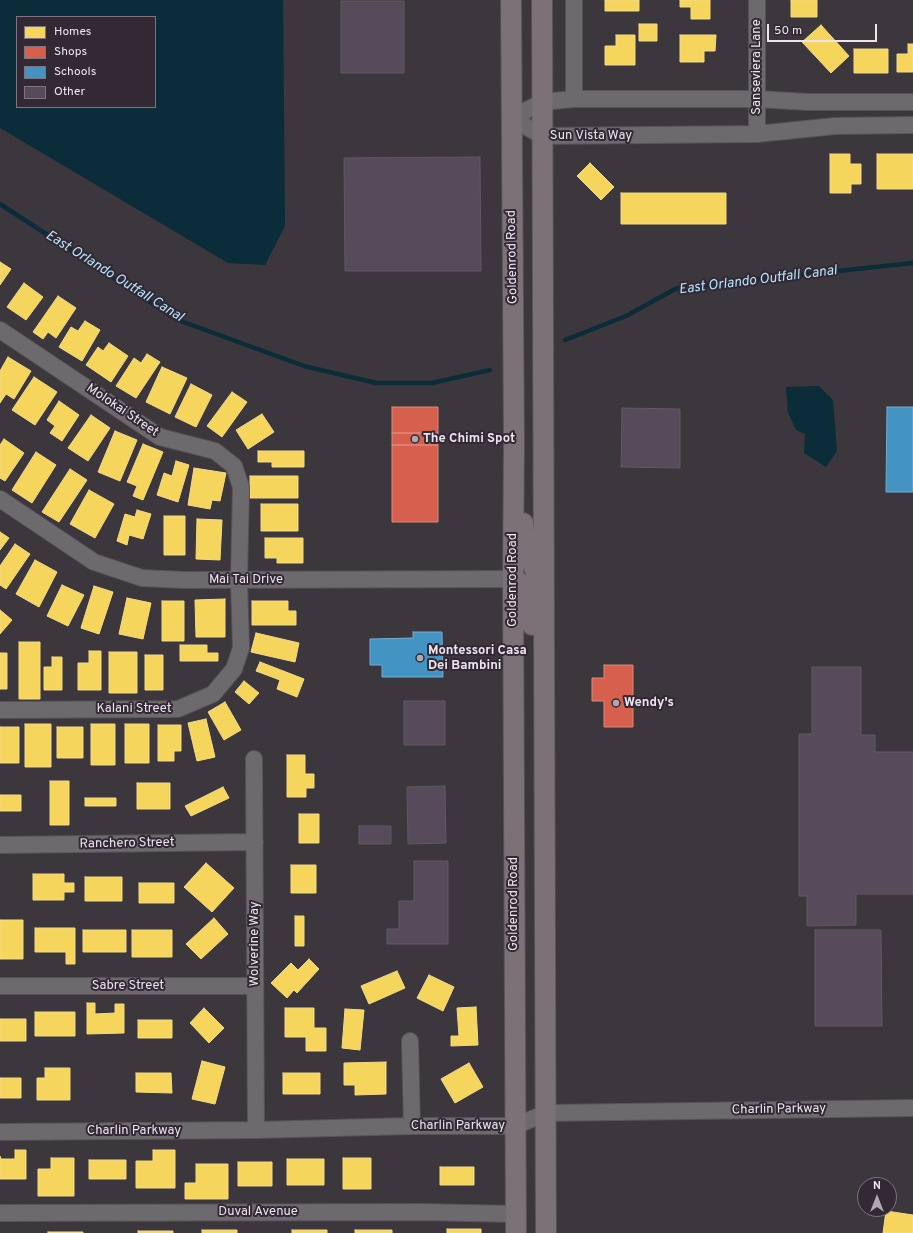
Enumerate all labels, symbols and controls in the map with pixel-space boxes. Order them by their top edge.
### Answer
legend [16,16,156,108]
scale bar [769,16,879,42]
street label: Sanseviera Lane [749,19,765,115]
text: 50 m [774,23,802,39]
text: Homes [54,24,91,40]
text: Shops [54,44,87,60]
text: Schools [54,64,96,80]
text: Other [54,84,85,100]
street label: Sun Vista Way [550,128,632,144]
street label: Goldenrod Road [504,210,522,304]
water label: East Orlando Outfall Canal [42,228,186,326]
water label: East Orlando Outfall Canal [678,263,838,299]
street label: Molokai Street [83,381,161,441]
place label: The Chimi Spot [423,431,515,447]
marker: The Chimi Spot [410,434,420,444]
street label: Goldenrod Road [505,533,521,627]
street label: Mai Tai Drive [209,572,283,588]
place label: Montessori Casa Dei Bambini [428,643,527,674]
marker: Montessori Casa Dei Bambini [415,653,425,663]
place label: Wendy's [624,695,674,711]
marker: Wendy's [611,698,621,708]
street label: Kalani Street [96,701,172,717]
street label: Ranchero Street [79,835,175,853]
street label: Goldenrod Road [506,857,522,951]
street label: Wolverine Way [247,901,263,987]
street label: Sabre Street [92,978,164,994]
street label: Charlin Parkway [732,1101,826,1119]
street label: Charlin Parkway [411,1118,505,1134]
street label: Charlin Parkway [87,1123,181,1139]
north arrow [857,1177,897,1217]
text: N [873,1179,881,1193]
street label: Duval Avenue [218,1204,298,1220]

